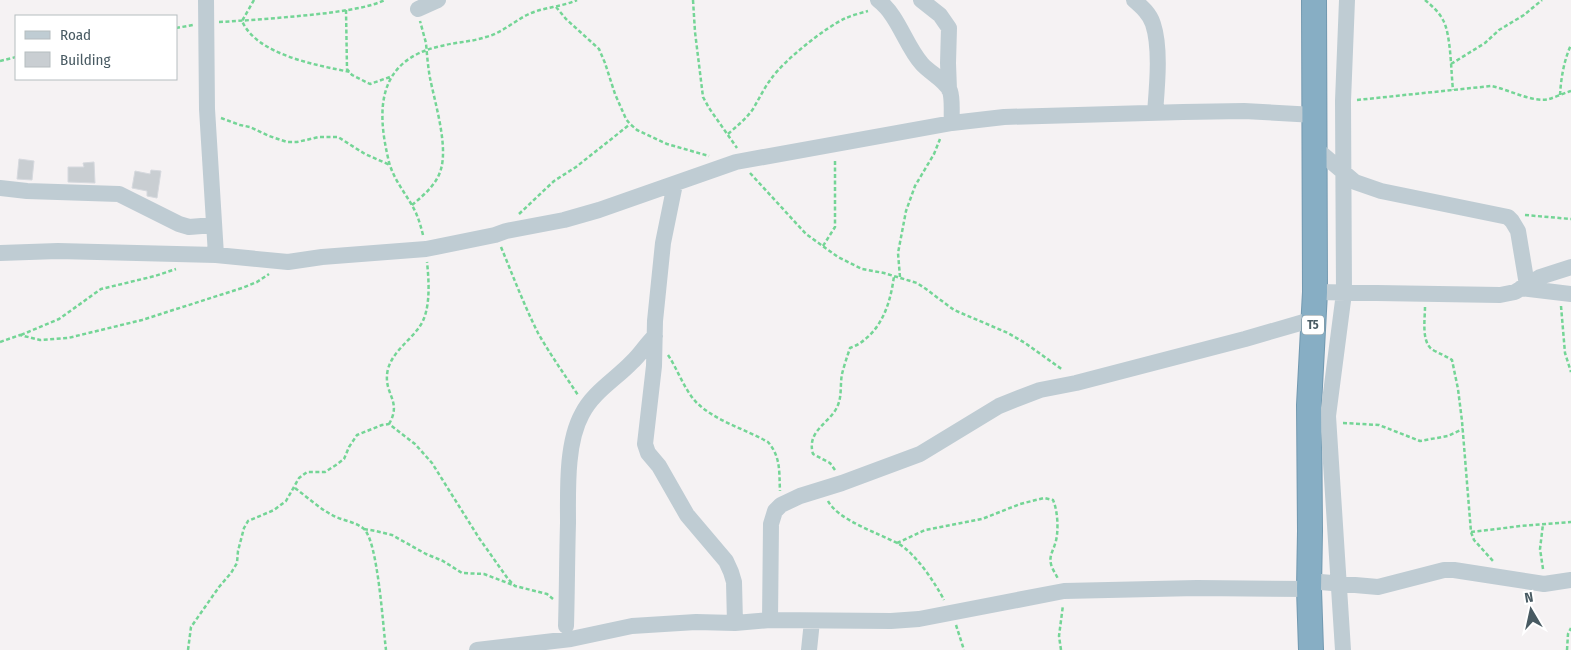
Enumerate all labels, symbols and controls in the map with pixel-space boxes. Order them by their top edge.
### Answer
legend [15,15,178,80]
text: Road [60,26,91,44]
text: Building [60,51,111,69]
road number: T5 [1302,316,1324,334]
north arrow [1506,585,1556,635]
text: N [1524,589,1535,607]

